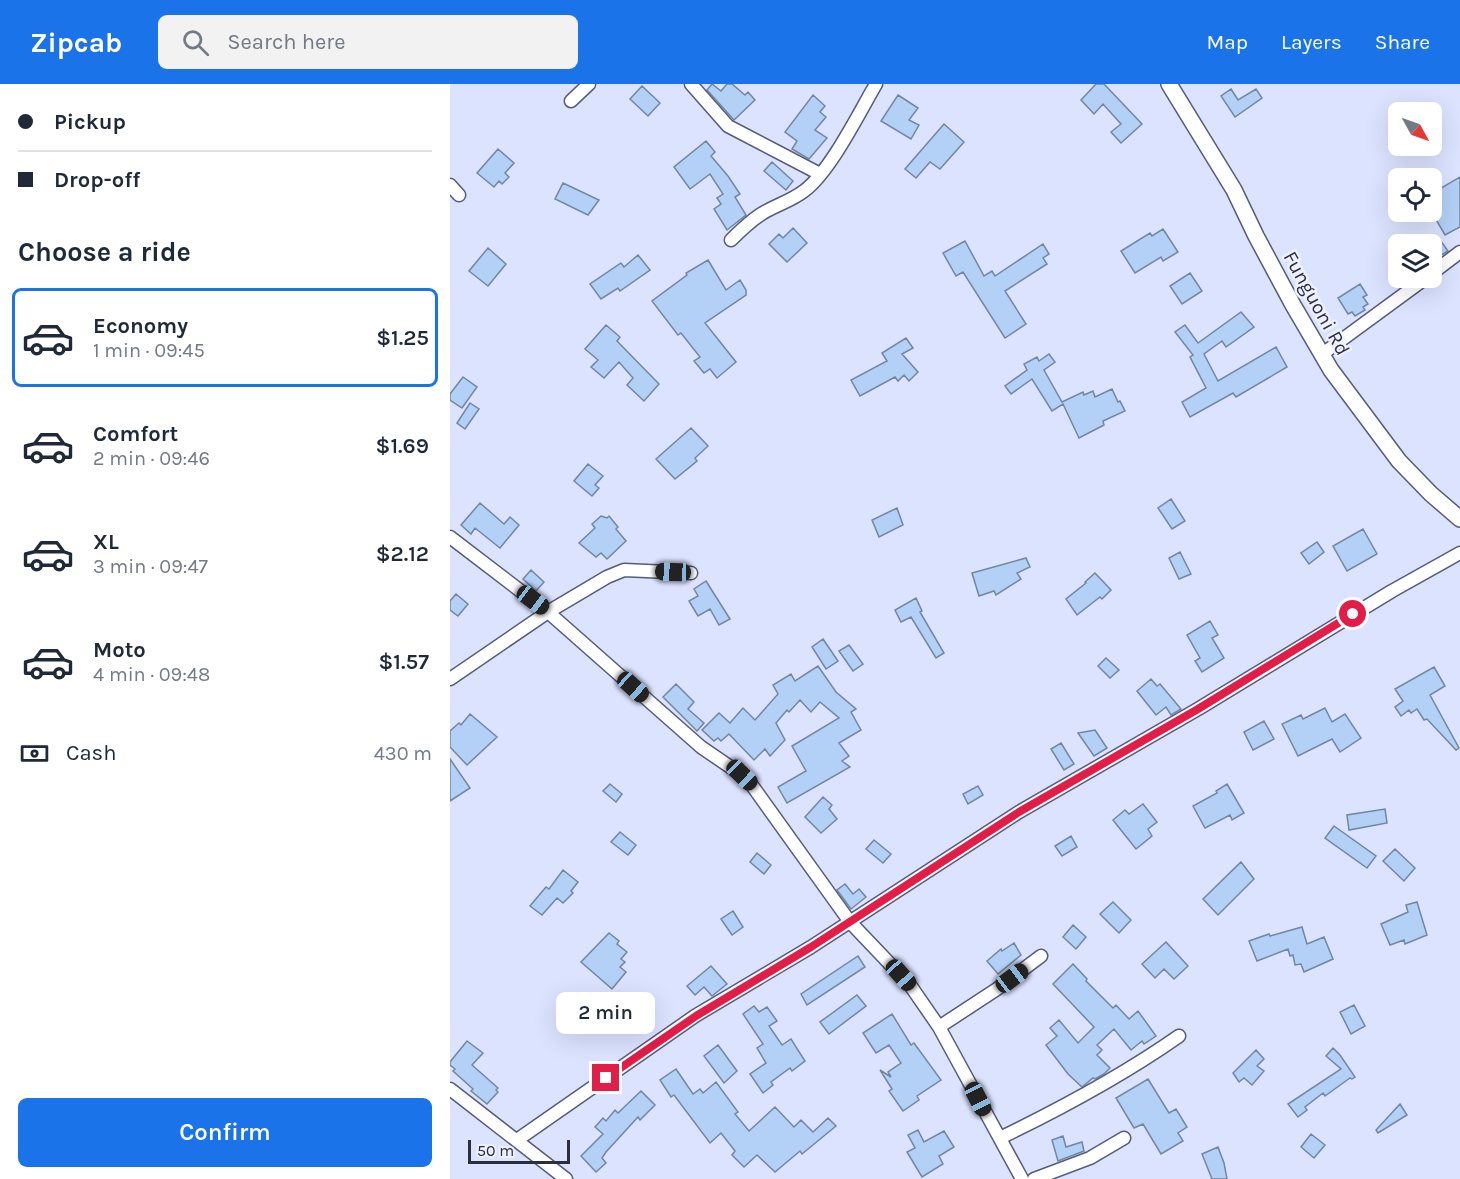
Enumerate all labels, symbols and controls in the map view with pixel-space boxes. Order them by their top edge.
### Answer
search box [158,15,578,69]
text: Zipcab [30,26,122,59]
icon: search [179,26,212,59]
text: Search here [227,29,346,55]
text: Map [1206,30,1248,54]
text: Layers [1281,30,1342,54]
text: Share [1375,30,1430,54]
north arrow [1388,102,1442,156]
map controls [1388,102,1442,288]
text: Pickup [54,109,126,135]
text: Drop-off [54,167,140,193]
button: locate [1388,168,1442,222]
button: layers [1388,234,1442,288]
text: Choose a ride [18,236,191,268]
street label: Funguoni Rd [1279,247,1355,359]
icon: car [21,311,75,365]
text: Economy [93,313,188,339]
text: $1.25 [376,325,429,351]
text: 1 min · 09:45 [93,339,205,362]
icon: car [21,419,75,473]
text: Comfort [93,421,178,447]
text: $1.69 [376,433,429,459]
text: 2 min · 09:46 [93,447,210,470]
icon: car [21,527,75,581]
text: XL [93,529,119,555]
text: $2.12 [376,541,429,567]
text: 3 min · 09:47 [93,555,208,578]
car [655,562,691,582]
car [513,582,553,618]
route start [1339,600,1366,627]
icon: car [21,635,75,689]
text: Moto [93,637,146,663]
text: $1.57 [379,649,429,675]
text: 4 min · 09:48 [93,663,210,686]
car [614,668,652,706]
icon: cash [18,737,51,770]
text: Cash [66,740,116,766]
text: 430 m [374,742,432,765]
car [723,756,761,794]
car [882,956,920,994]
car [992,960,1032,996]
callout: 2 min [556,991,656,1033]
text: 2 min [578,1001,633,1024]
route end [592,1064,619,1091]
car [962,1079,994,1119]
button: Confirm [18,1098,432,1167]
scale bar [468,1137,570,1164]
text: 50 m [477,1141,514,1160]

